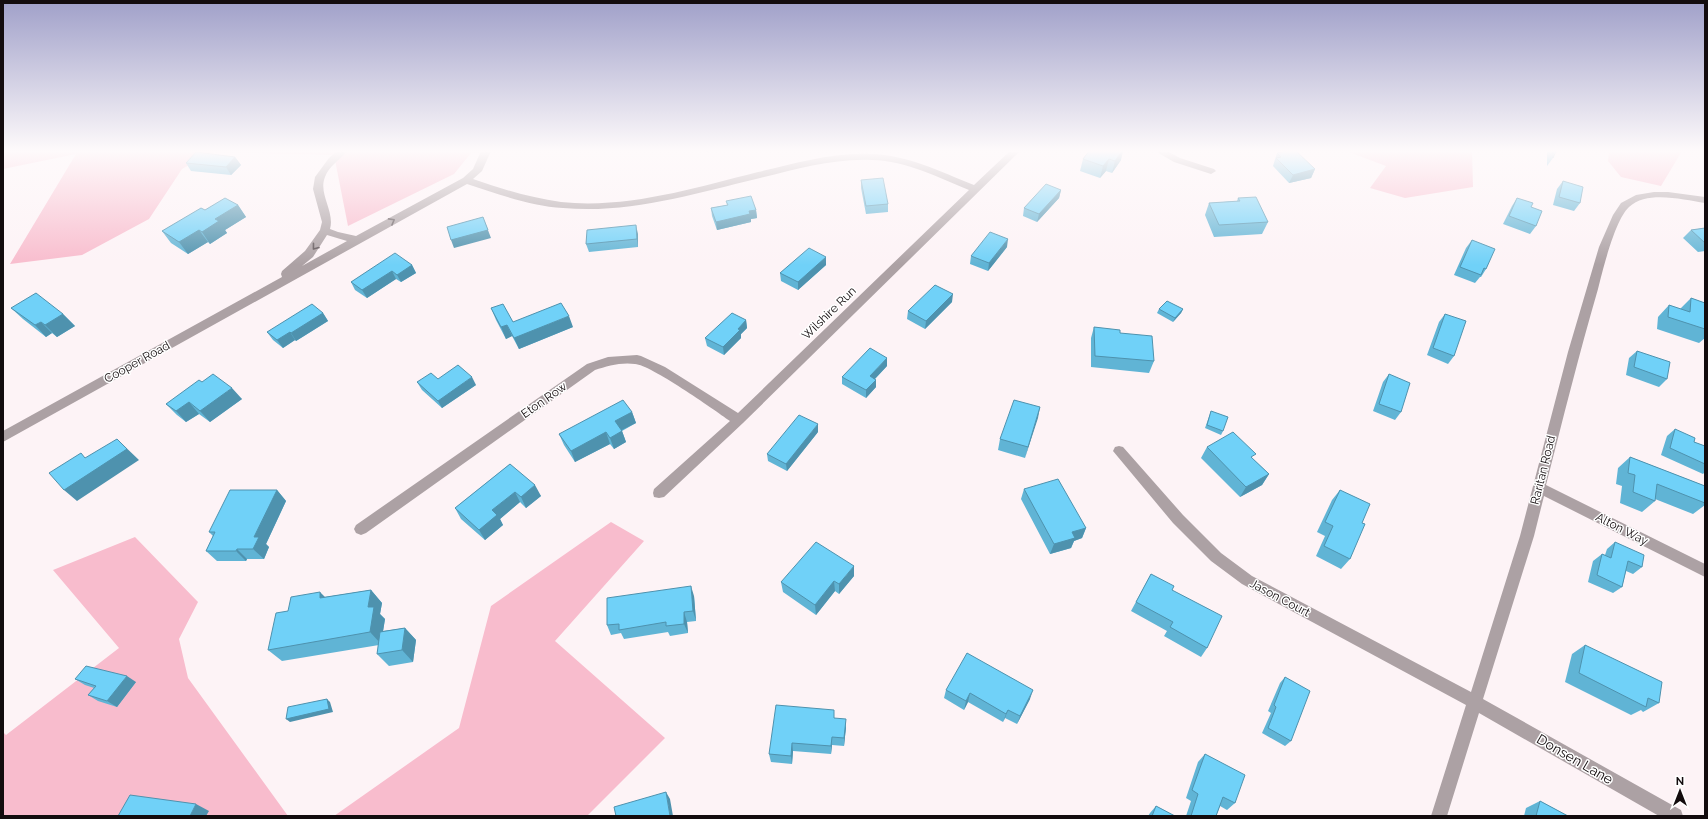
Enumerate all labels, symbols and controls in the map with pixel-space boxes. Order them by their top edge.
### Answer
one-way arrow [388,218,396,225]
one-way arrow [312,242,319,249]
street label: Wilshire Run [799,284,859,342]
street label: Cooper Road [102,338,172,386]
street label: Eton Row [518,379,570,421]
street label: Raritan Road [1528,434,1558,506]
street label: Alton Way [1593,510,1651,548]
street label: Jason Court [1248,576,1312,620]
street label: Donsen Lane [1534,731,1616,787]
north arrow [1660,771,1700,811]
text: N [1676,775,1684,788]

